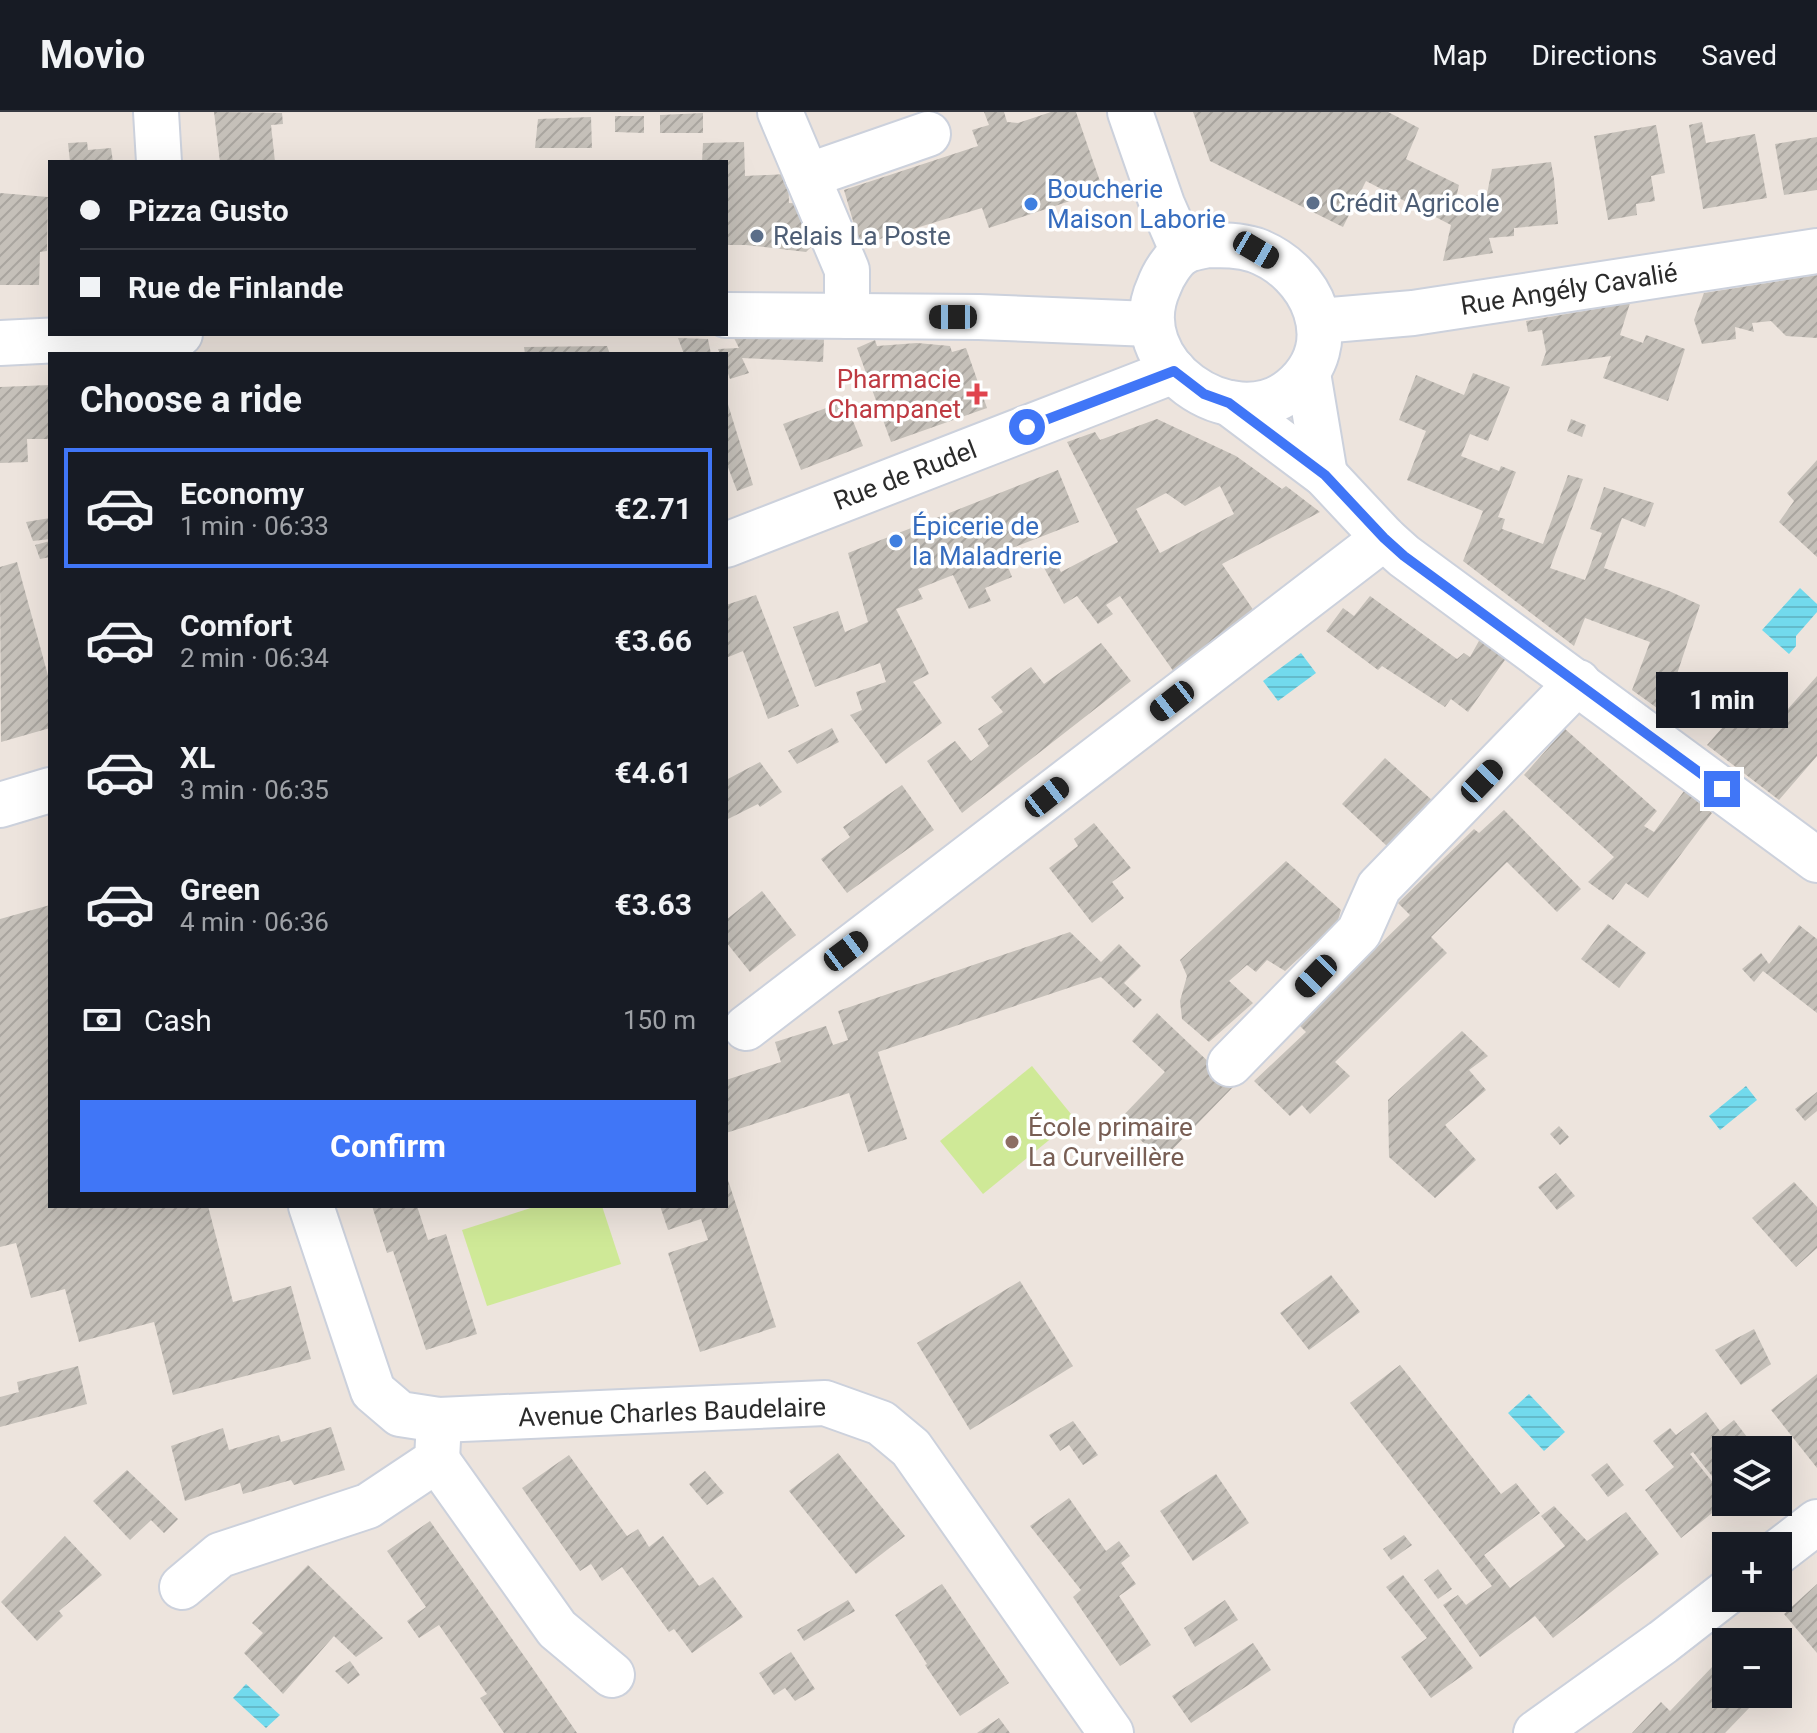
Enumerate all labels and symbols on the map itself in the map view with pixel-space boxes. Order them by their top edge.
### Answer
place label: Boucherie Maison Laborie [1047,174,1226,234]
place label: Crédit Agricole [1329,188,1499,218]
marker: Crédit Agricole [1304,194,1322,212]
marker: Boucherie Maison Laborie [1022,195,1040,213]
place label: Relais La Poste [773,221,951,251]
marker: Relais La Poste [748,227,766,245]
car [1229,228,1283,272]
street label: Rue Angély Cavalié [1458,257,1680,321]
car [929,305,977,329]
place label: Pharmacie Champanet [827,364,961,424]
marker: Pharmacie Champanet [968,385,986,403]
route start [1009,409,1045,445]
street label: Rue de Rudel [829,434,981,516]
place label: Épicerie de la Maladrerie [912,511,1062,571]
marker: Épicerie de la Maladrerie [887,532,905,550]
callout: 1 min [1656,673,1788,729]
car [1146,677,1198,725]
car [1457,755,1507,807]
route end [1704,771,1740,807]
car [1021,773,1073,821]
car [820,927,872,975]
car [1291,950,1341,1002]
place label: École primaire La Curveillère [1028,1112,1193,1172]
marker: École primaire La Curveillère [1003,1133,1021,1151]
street label: Avenue Charles Baudelaire [518,1392,826,1432]

